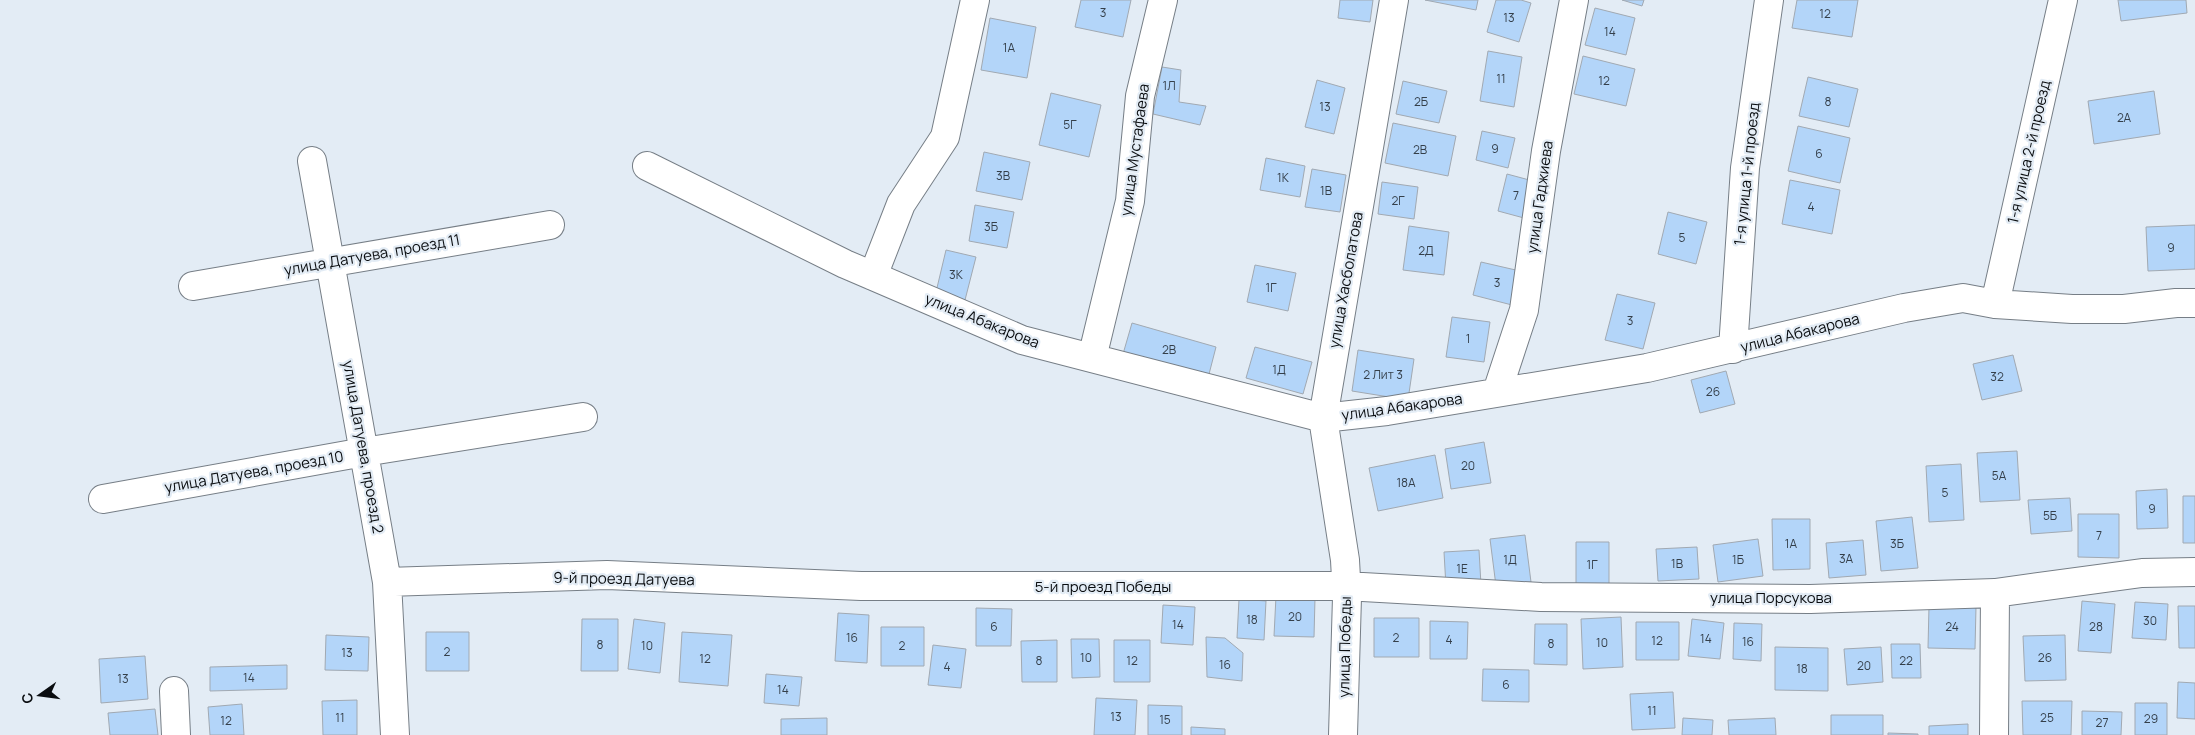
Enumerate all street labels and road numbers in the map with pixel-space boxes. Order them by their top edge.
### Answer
street label: 1-я улица 2-й проезд [2002,78,2055,226]
street label: улица Мустафаева [1115,82,1154,218]
street label: 1-я улица 1-й проезд [1729,101,1764,247]
street label: улица Гаджиева [1521,139,1558,255]
street label: улица Хасболатова [1323,210,1368,350]
street label: улица Датуева, проезд 11 [282,229,462,280]
street label: улица Абакарова [922,288,1043,353]
street label: улица Абакарова [1738,308,1862,357]
street label: улица Датуева, проезд 2 [338,359,389,535]
street label: улица Абакарова [1340,388,1464,425]
street label: улица Датуева, проезд 10 [163,445,345,498]
street label: 9-й проезд Датуева [553,567,695,590]
street label: 5-й проезд Победы [1035,576,1171,597]
street label: улица Порсукова [1710,587,1832,608]
street label: улица Победы [1333,596,1356,698]

